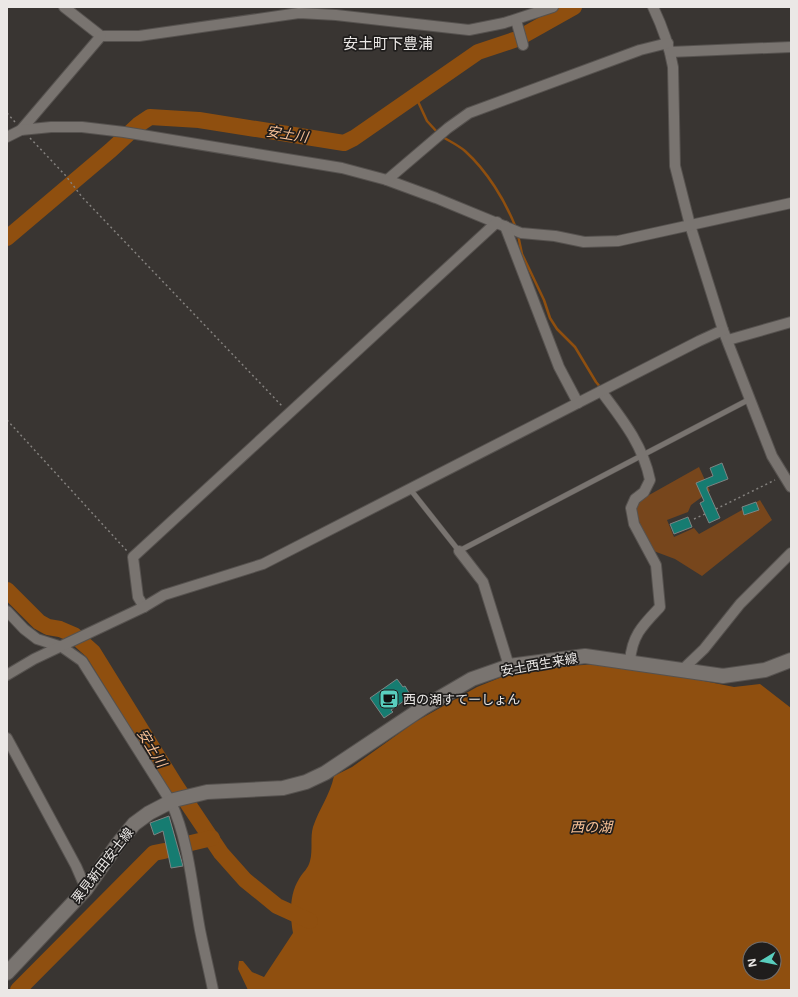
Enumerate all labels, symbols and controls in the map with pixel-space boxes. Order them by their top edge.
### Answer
district label: 安土町下豊浦 [343,33,433,53]
water label: 安土川 [265,121,311,146]
street label: 安土西生来線 [499,648,579,680]
cafe icon: 西の湖すてーしょん [378,688,400,710]
place label: 西の湖すてーしょん [403,690,520,708]
water label: 安土川 [133,725,173,772]
water label: 西の湖 [570,817,614,836]
street label: 栗見新田安土線 [67,824,137,906]
north arrow [742,941,782,981]
text: N [743,957,760,969]

